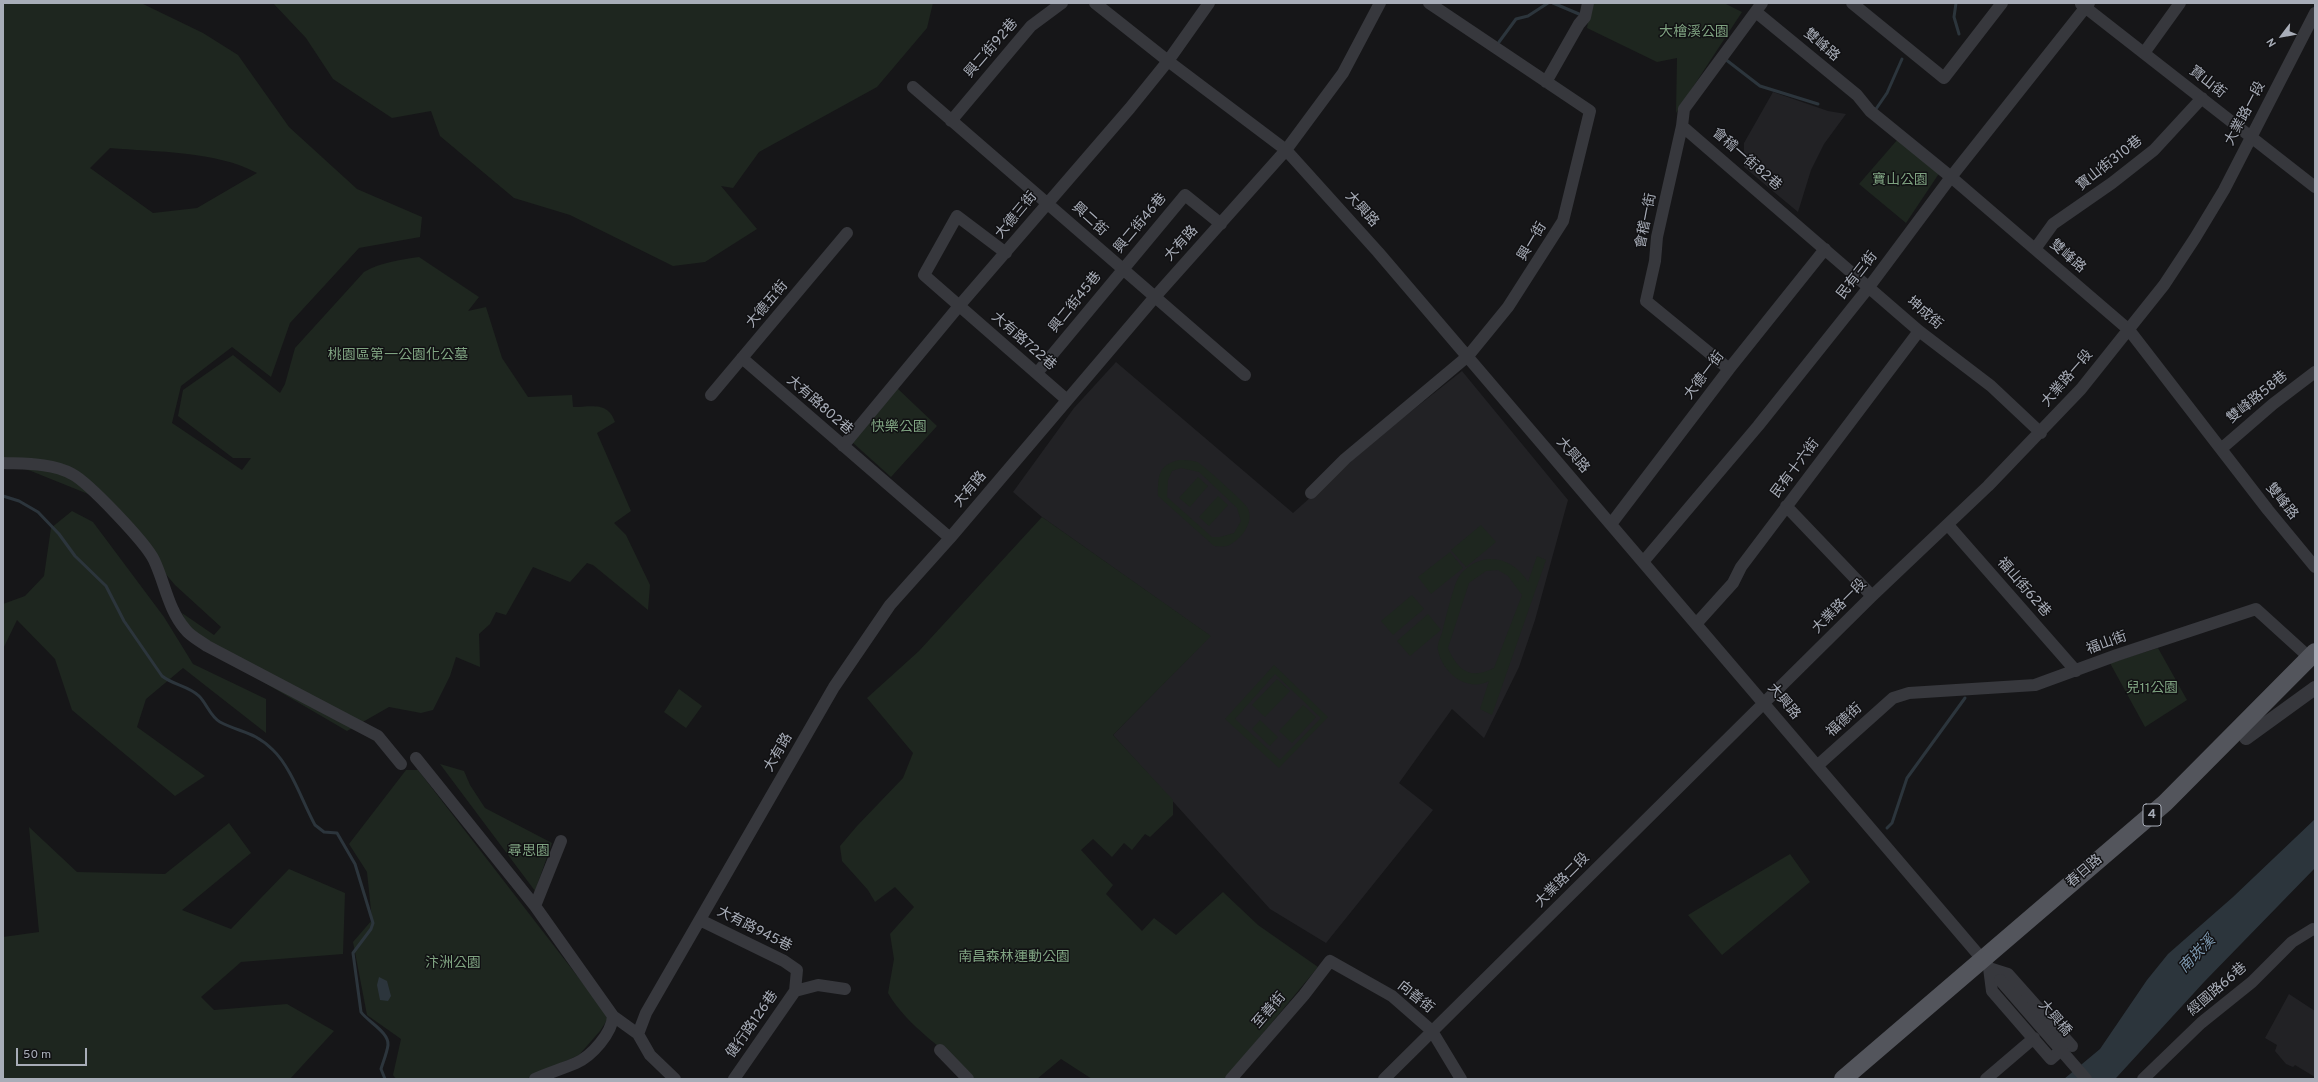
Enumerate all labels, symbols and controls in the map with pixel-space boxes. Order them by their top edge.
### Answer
street label: 興二街92巷 [962,16,1022,82]
north arrow [2262,16,2302,56]
park label: 大檜溪公園 [1659,25,1729,41]
street label: 雙峰路 [1800,26,1842,66]
text: N [2264,35,2280,49]
street label: 寶山街 [2185,63,2229,103]
street label: 大業路一段 [2222,79,2270,149]
street label: 會稽一街82巷 [1708,125,1784,195]
street label: 寶山街310巷 [2074,133,2146,195]
park label: 寶山公園 [1872,173,1928,189]
street label: 大德三街 [993,189,1041,243]
street label: 大興路 [1341,189,1381,231]
street label: 興二街46巷 [1111,191,1171,257]
street label: 會稽一街 [1633,192,1661,250]
street label: 興二街 [1068,200,1110,240]
street label: 興一街 [1515,220,1551,264]
street label: 大有路 [1162,223,1202,265]
street label: 雙峰路 [2046,237,2088,277]
street label: 民有三街 [1834,249,1882,303]
street label: 興二街45巷 [1046,269,1106,337]
street label: 大德五街 [744,278,792,332]
street label: 坤成街 [1903,294,1945,334]
street label: 大有路722巷 [987,309,1059,375]
street label: 大業路一段 [2039,347,2097,411]
park label: 桃園區第一公園化公墓 [328,348,468,364]
street label: 大德一街 [1681,349,1729,403]
street label: 雙峰路58巷 [2224,368,2292,428]
street label: 大有路802巷 [783,373,855,439]
park label: 快樂公園 [871,420,927,436]
street label: 大興路 [1552,435,1592,477]
street label: 民有十六街 [1768,436,1824,502]
street label: 大有路 [951,469,991,511]
street label: 雙峰路 [2261,480,2301,524]
street label: 福山街62巷 [1993,555,2053,621]
street label: 大業路一段 [1809,576,1871,638]
street label: 福山街 [2084,629,2130,659]
street label: 大興路 [1763,681,1803,723]
park label: 兒11公園 [2126,681,2178,697]
street label: 福德街 [1824,701,1866,741]
street label: 大有路 [761,731,797,775]
road number: 4 [2143,804,2161,826]
park label: 尋思園 [508,844,550,860]
street label: 大業路二段 [1532,850,1594,912]
street label: 春日路 [2064,852,2106,892]
street label: 大有路945巷 [714,904,794,956]
water label: 南崁溪 [2176,933,2220,977]
park label: 南昌森林運動公園 [958,950,1070,966]
park label: 汴洲公園 [425,956,481,972]
street label: 經國路66巷 [2185,960,2251,1020]
street label: 向善街 [1393,978,1437,1018]
street label: 健行路126巷 [724,988,782,1062]
street label: 至善街 [1250,990,1290,1032]
street label: 大興橋 [2034,998,2074,1040]
scale bar [18,1040,89,1066]
text: 50 m [23,1047,51,1063]

